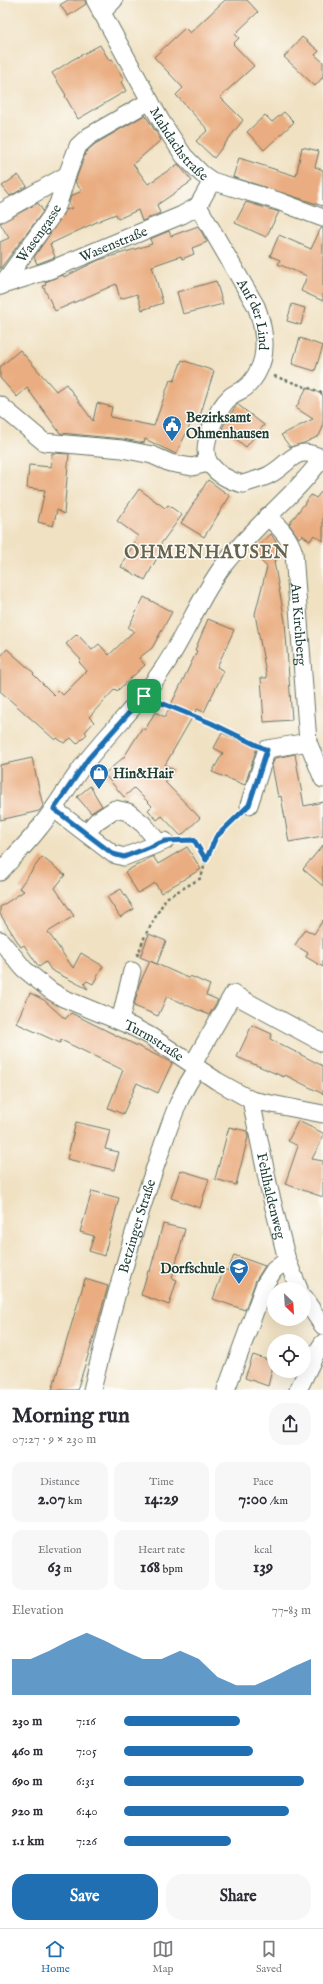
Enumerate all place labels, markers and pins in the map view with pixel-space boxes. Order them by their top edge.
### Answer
place label: Bezirksamt Ohmenhausen [186,409,270,443]
public building icon: Bezirksamt Ohmenhausen [161,414,183,442]
pin [127,679,161,713]
shop icon: Hin&Hair [88,762,110,790]
place label: Hin&Hair [113,765,175,783]
school or university icon: Dorfschule [228,1257,250,1285]
place label: Dorfschule [160,1260,226,1278]

